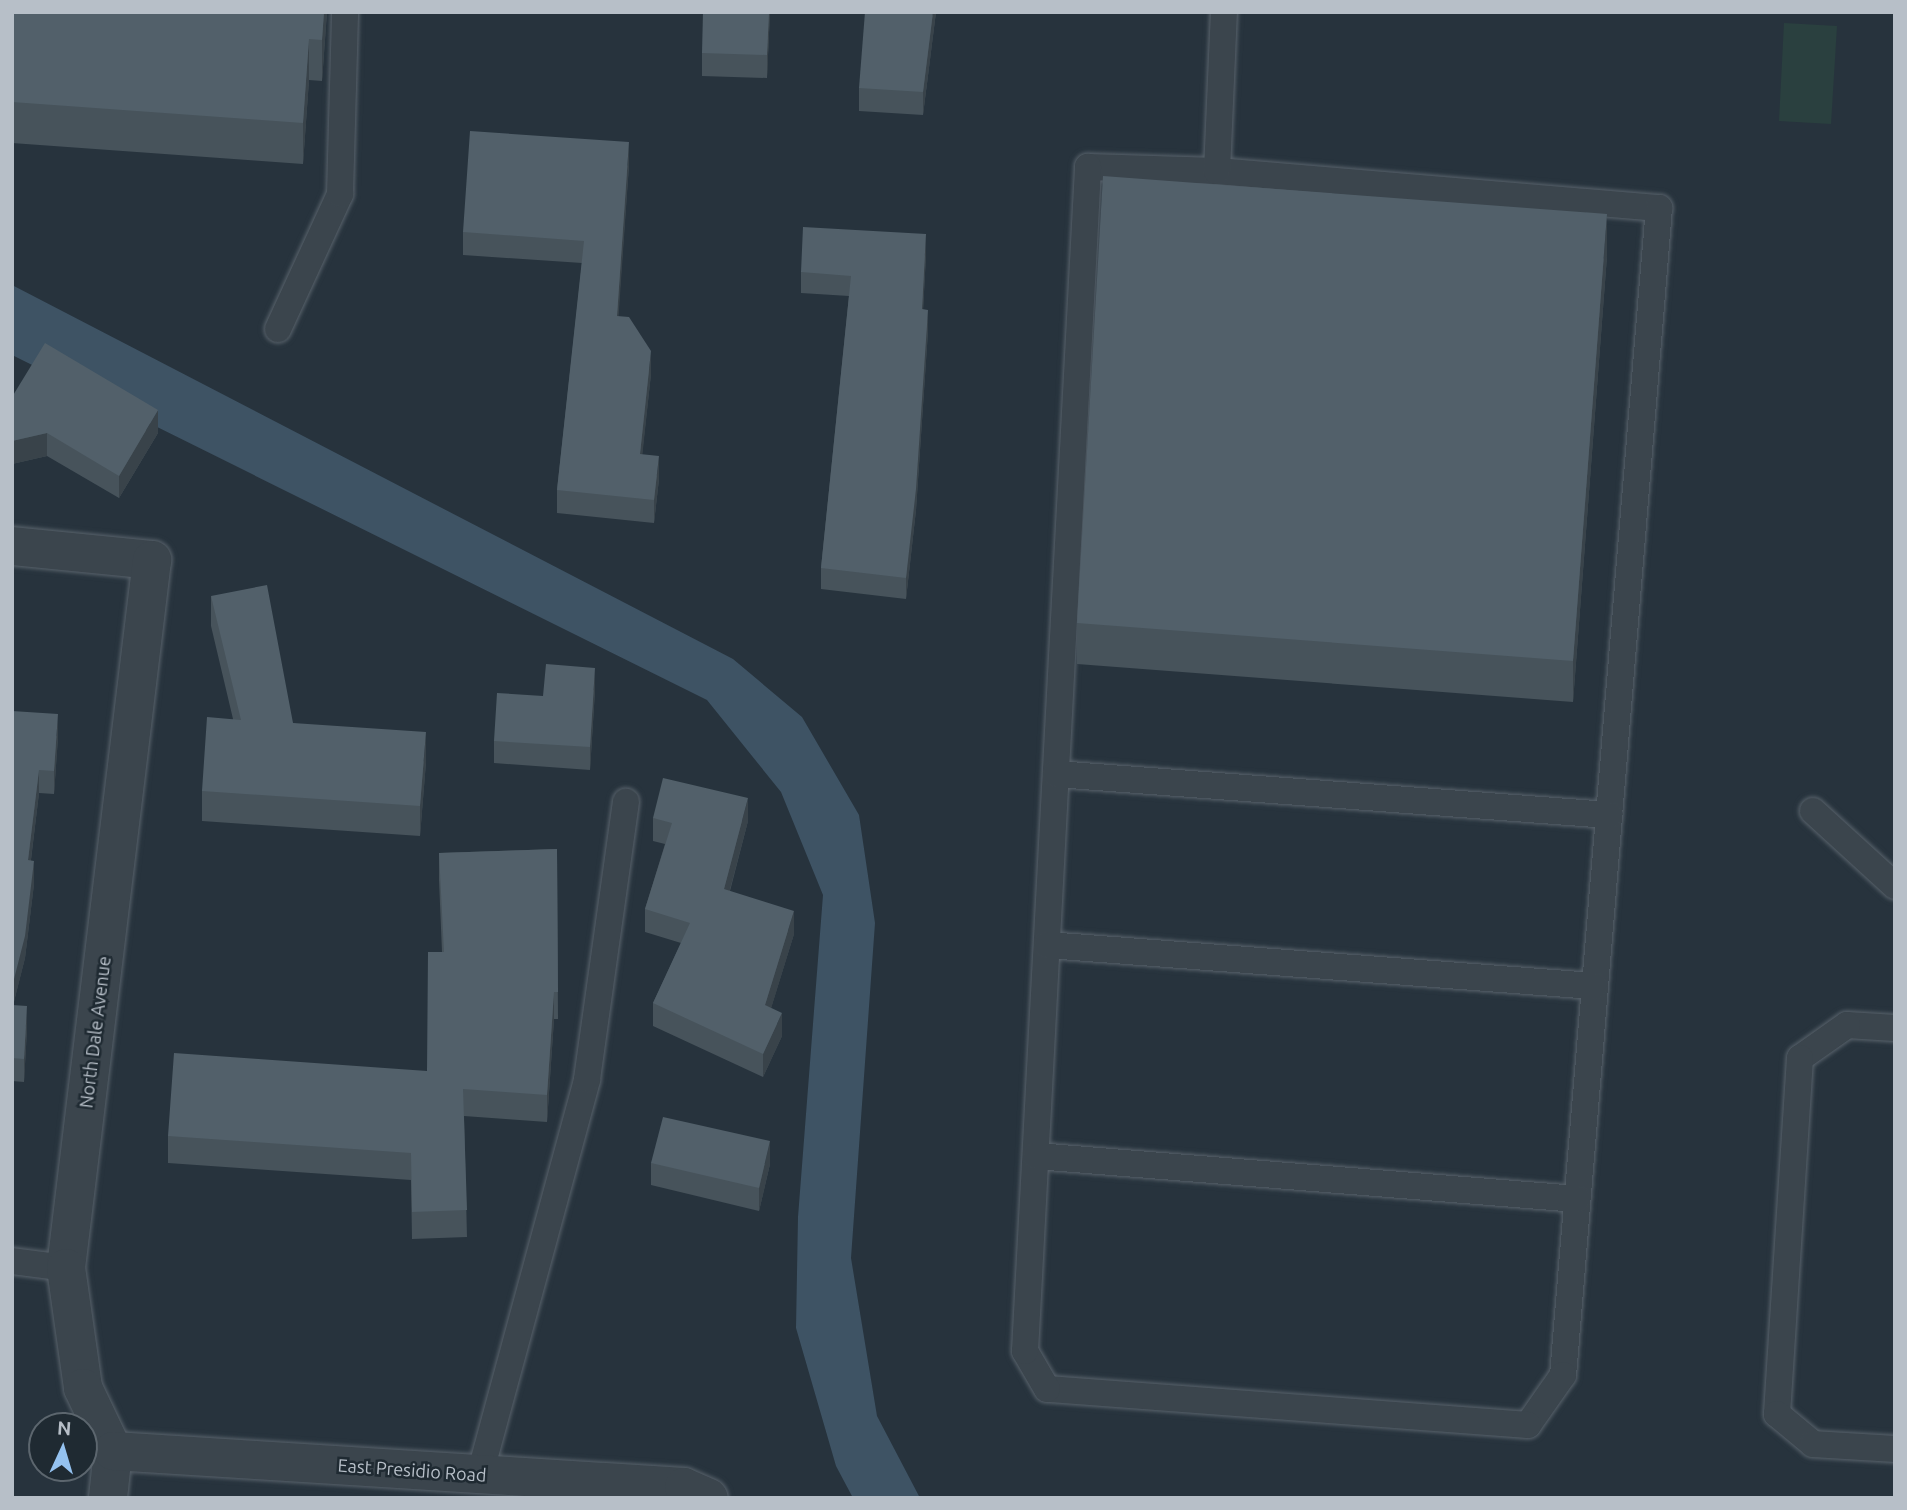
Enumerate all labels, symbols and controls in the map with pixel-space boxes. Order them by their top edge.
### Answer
street label: North Dale Avenue [75,955,115,1109]
north arrow [28,1412,98,1482]
text: N [56,1417,72,1440]
street label: East Presidio Road [337,1454,487,1486]

